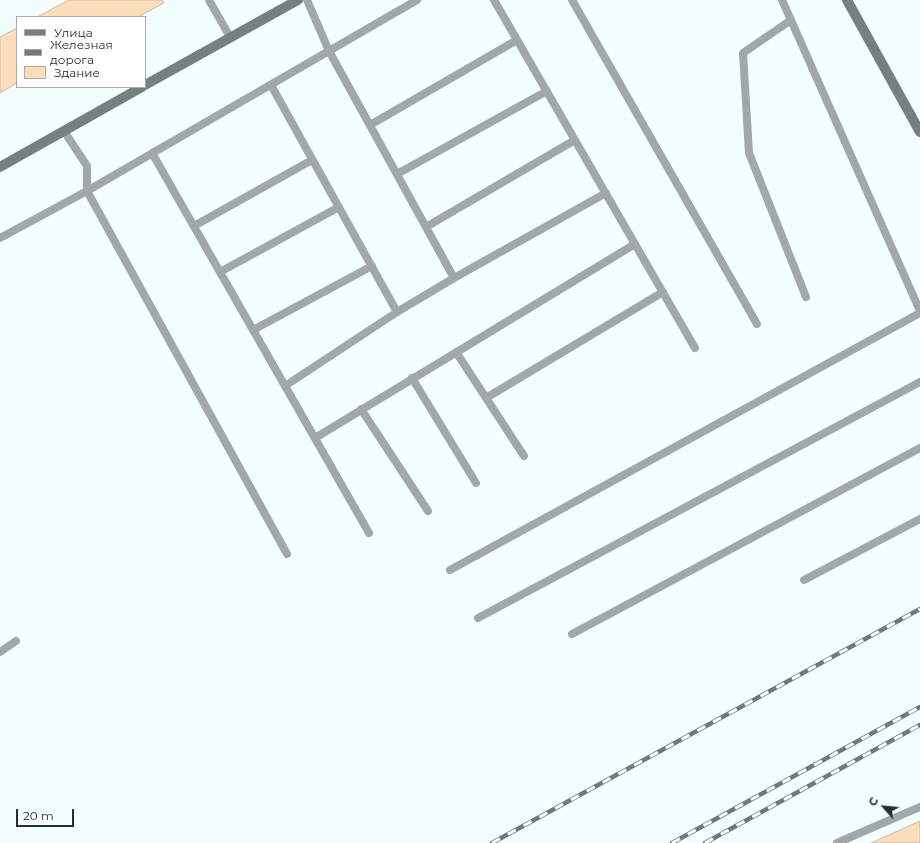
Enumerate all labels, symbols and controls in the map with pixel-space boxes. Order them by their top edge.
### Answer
legend [16,16,146,88]
text: Улица [54,25,93,40]
text: Железная дорога [50,37,113,67]
text: Здание [54,65,100,80]
north arrow [864,787,904,827]
text: С [865,795,881,808]
scale bar [18,801,76,827]
text: 20 m [23,808,54,823]

